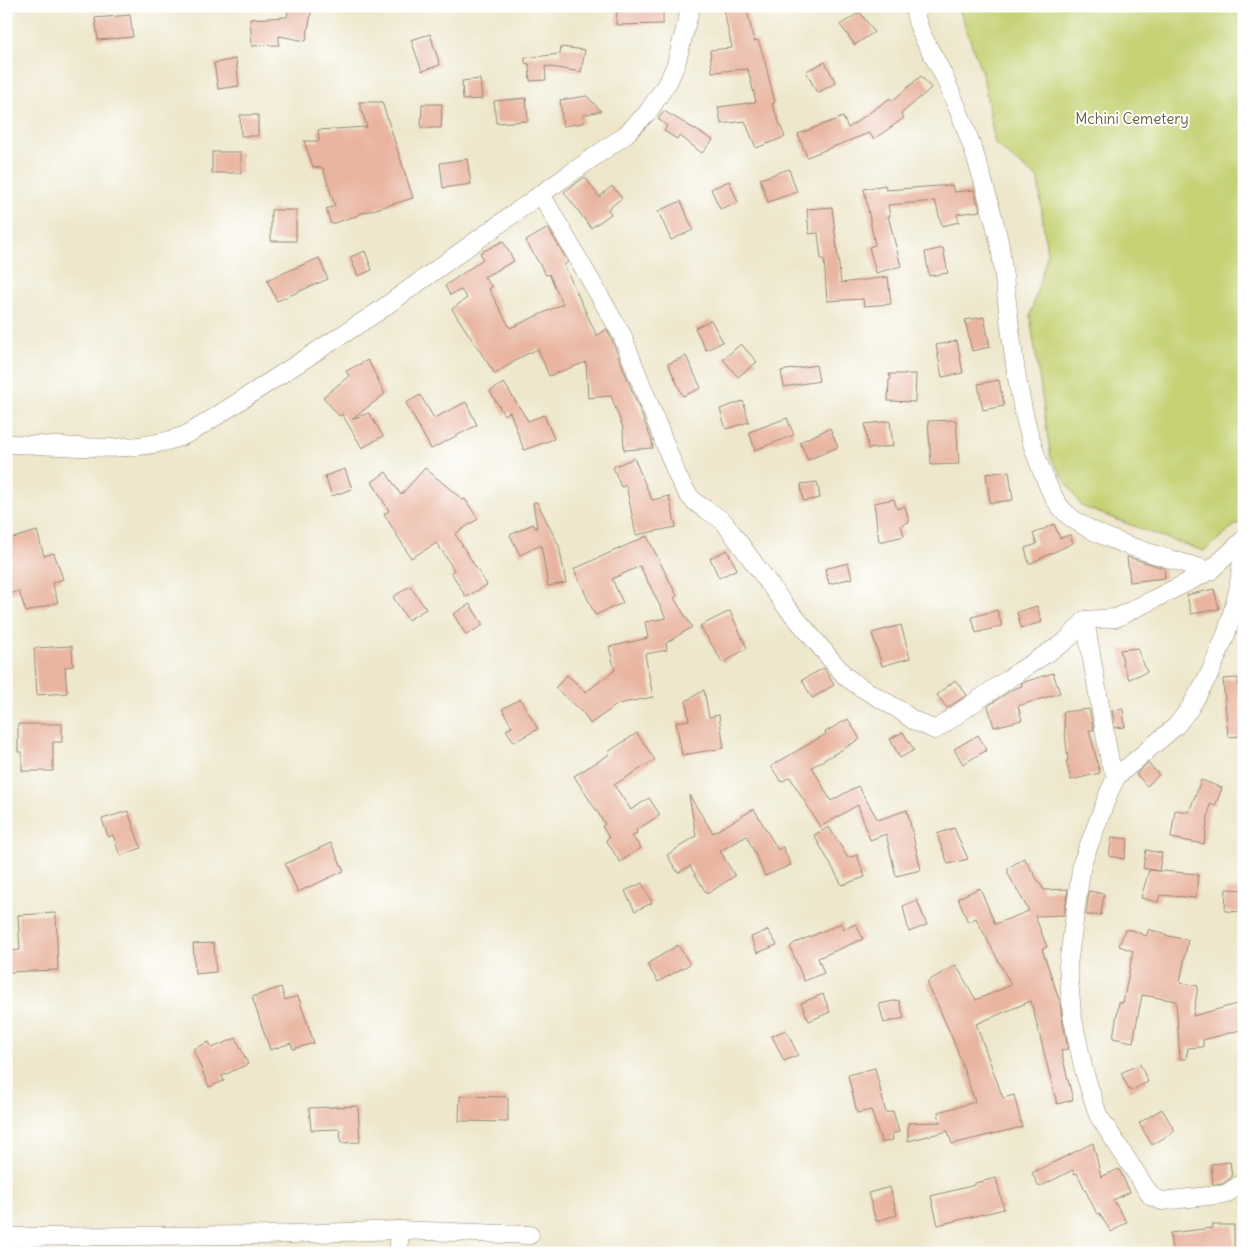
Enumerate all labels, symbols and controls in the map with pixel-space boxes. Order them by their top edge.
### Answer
park label: Mchini Cemetery [1075,109,1189,128]

